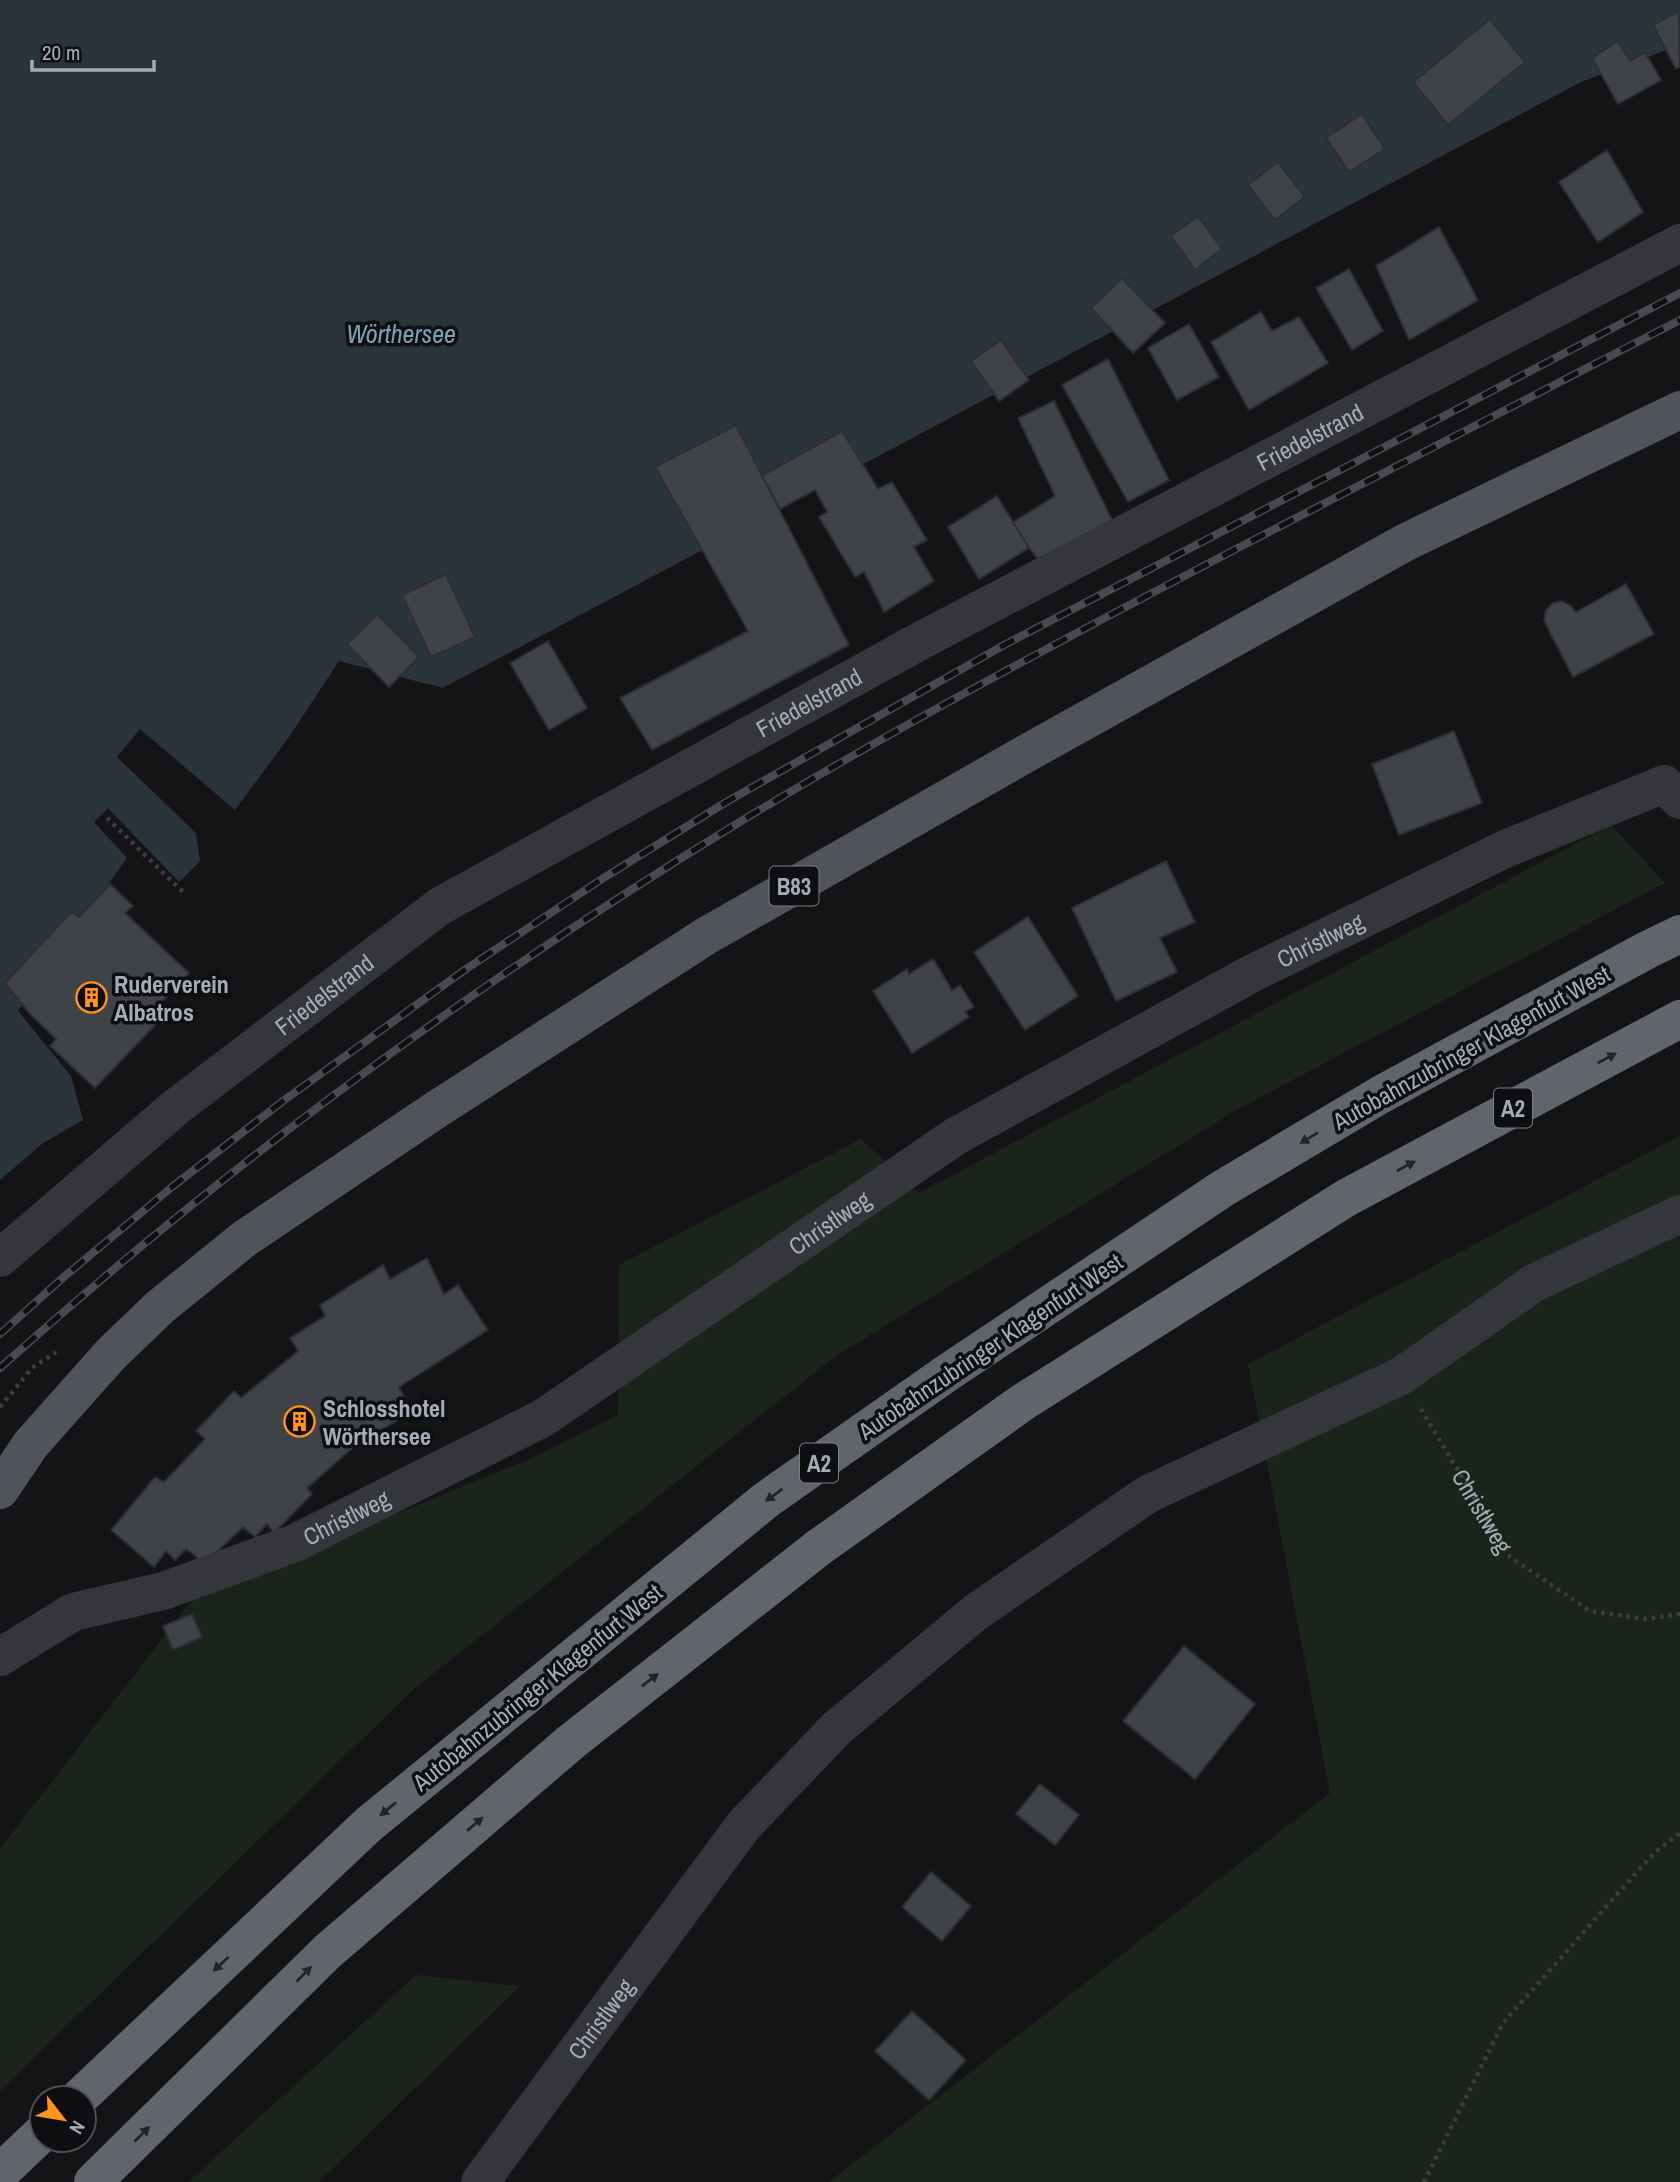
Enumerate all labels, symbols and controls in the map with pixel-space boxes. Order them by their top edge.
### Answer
scale bar [32,28,154,72]
text: 20 m [42,38,80,67]
water label: Wörthersee [346,316,456,351]
street label: Friedelstrand [1251,396,1369,478]
street label: Friedelstrand [750,660,867,744]
road number: B83 [770,866,818,906]
street label: Christlweg [1271,905,1369,975]
street label: Friedelstrand [268,946,380,1042]
street label: Autobahnzubringer Klagenfurt West [1326,957,1616,1137]
place label: Ruderverein Albatros [114,968,229,1028]
building icon: Ruderverein Albatros [74,981,108,1015]
one-way arrow [1597,1053,1617,1064]
road number: A2 [1494,1088,1532,1128]
one-way arrow [1299,1131,1318,1144]
one-way arrow [1396,1160,1416,1171]
street label: Christlweg [782,1183,877,1262]
street label: Autobahnzubringer Klagenfurt West [851,1245,1129,1447]
place label: Schlosshotel Wörthersee [323,1392,446,1452]
building icon: Schlosshotel Wörthersee [283,1405,317,1439]
road number: A2 [800,1444,838,1482]
street label: Christlweg [1445,1463,1520,1559]
street label: Christlweg [297,1482,395,1552]
one-way arrow [765,1488,783,1503]
street label: Autobahnzubringer Klagenfurt West [405,1576,669,1798]
one-way arrow [641,1672,659,1687]
one-way arrow [379,1801,397,1816]
one-way arrow [466,1816,484,1832]
one-way arrow [213,1955,230,1971]
one-way arrow [295,1967,312,1983]
street label: Christlweg [560,1972,641,2066]
north arrow [28,2084,98,2154]
text: N [64,2116,92,2139]
one-way arrow [134,2126,150,2142]

